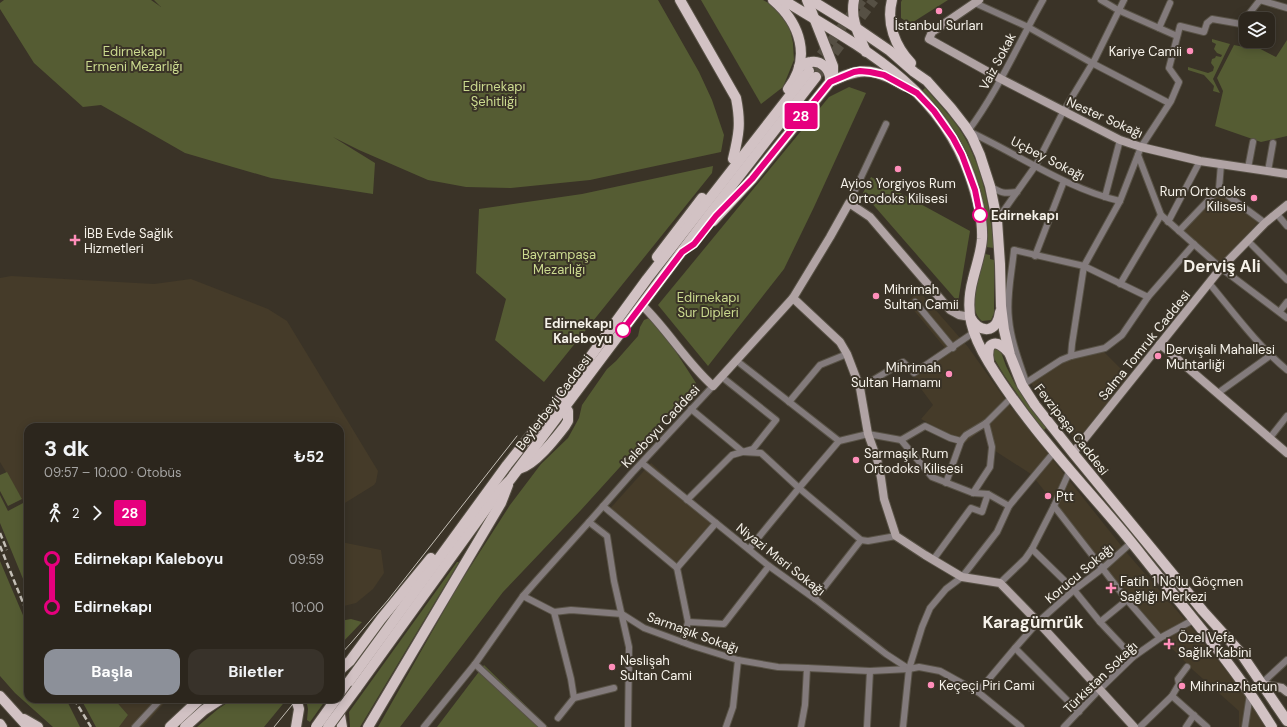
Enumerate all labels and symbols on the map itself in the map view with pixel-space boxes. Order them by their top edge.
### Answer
marker: İstanbul Surları [934,6,944,16]
place label: İstanbul Surları [895,17,983,34]
street label: Vaiz Sokak [975,29,1020,93]
park label: Edirnekapı Ermeni Mezarlığı [85,43,183,75]
place label: Kariye Camii [1109,43,1182,60]
marker: Kariye Camii [1185,46,1195,56]
park label: Edirnekapı Şehitliği [463,78,525,110]
street label: Nester Sokağı [1064,93,1146,142]
line badge: 28 [783,103,819,129]
street label: Uçbey Sokağı [1008,133,1088,184]
marker: Ayios Yorgiyos Rum Ortodoks Kilisesi [893,164,903,174]
place label: Ayios Yorgiyos Rum Ortodoks Kilisesi [840,175,956,207]
place label: Rum Ortodoks Kilisesi [1160,183,1246,215]
marker: Rum Ortodoks Kilisesi [1249,193,1259,203]
marker: Edirnekapı [972,207,988,223]
place label: Edirnekapı [991,207,1059,224]
place label: İBB Evde Sağlık Hizmetleri [84,225,174,257]
marker: İBB Evde Sağlık Hizmetleri [69,234,81,246]
park label: Bayrampaşa Mezarlığı [522,246,596,278]
district label: Derviş Ali [1183,255,1261,277]
place label: Mihrimah Sultan Camii [884,281,959,313]
street label: Salma Tomruk Caddesi [1095,287,1194,404]
park label: Edirnekapı Sur Dipleri [677,289,739,321]
marker: Mihrimah Sultan Camii [871,291,881,301]
place label: Edirnekapı Kaleboyu [544,315,612,347]
marker: Edirnekapı Kaleboyu [615,322,631,338]
place label: Dervişali Mahallesi Muhtarliği [1166,341,1275,373]
street label: Beylerbeyi Caddesi [512,351,595,454]
marker: Dervişali Mahallesi Muhtarliği [1153,351,1163,361]
place label: Mihrimah Sultan Hamamı [851,359,941,391]
marker: Mihrimah Sultan Hamamı [944,369,954,379]
street label: Fevzipaşa Caddesi [1031,380,1113,478]
street label: Kaleboyu Caddesi [617,381,703,471]
place label: Sarmaşık Rum Ortodoks Kilisesi [864,445,963,477]
marker: Sarmaşık Rum Ortodoks Kilisesi [851,455,861,465]
place label: Ptt [1056,488,1074,505]
marker: Ptt [1043,491,1053,501]
street label: Niyazi Mısri Sokağı [733,519,829,600]
street label: Korucu Sokağı [1042,540,1117,607]
place label: Fatih 1 No'lu Göçmen Sağlığı Merkezi [1120,573,1243,605]
marker: Fatih 1 No'lu Göçmen Sağlığı Merkezi [1105,582,1117,594]
street label: Sarmaşık Sokağı [645,608,741,657]
district label: Karagümrük [982,611,1084,633]
place label: Özel Vefa Sağlık Kabini [1178,629,1252,661]
street label: Türkistan Sokağı [1060,638,1141,717]
marker: Özel Vefa Sağlık Kabini [1163,638,1175,650]
place label: Neslişah Sultan Cami [620,652,692,684]
marker: Neslişah Sultan Cami [607,662,617,672]
place label: Keçeçi Piri Cami [939,677,1035,694]
place label: Mihrinaz hatun [1190,678,1277,695]
marker: Keçeçi Piri Cami [926,680,936,690]
marker: Mihrinaz hatun [1177,681,1187,691]

